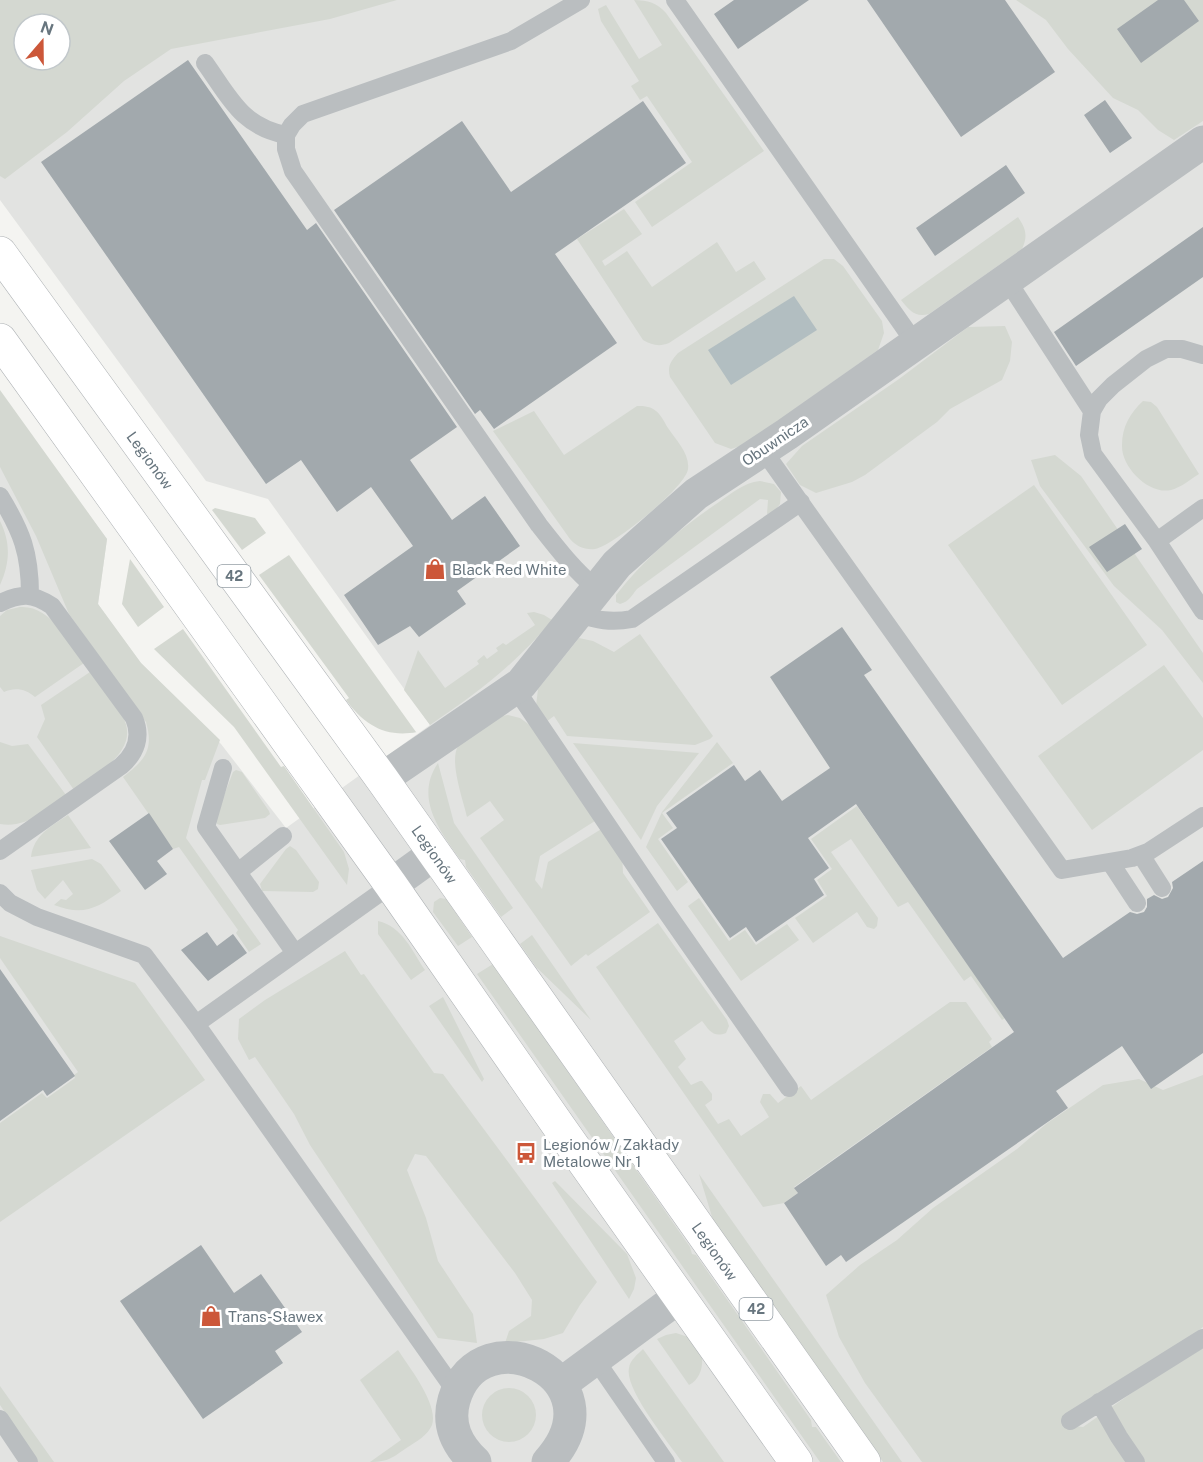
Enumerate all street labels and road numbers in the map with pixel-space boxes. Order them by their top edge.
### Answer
street label: Obuwnicza [739,413,811,469]
street label: Legionów [124,428,177,493]
road number: 42 [218,565,250,587]
street label: Legionów [409,822,461,887]
street label: Legionów [689,1219,742,1284]
road number: 42 [740,1298,772,1320]

